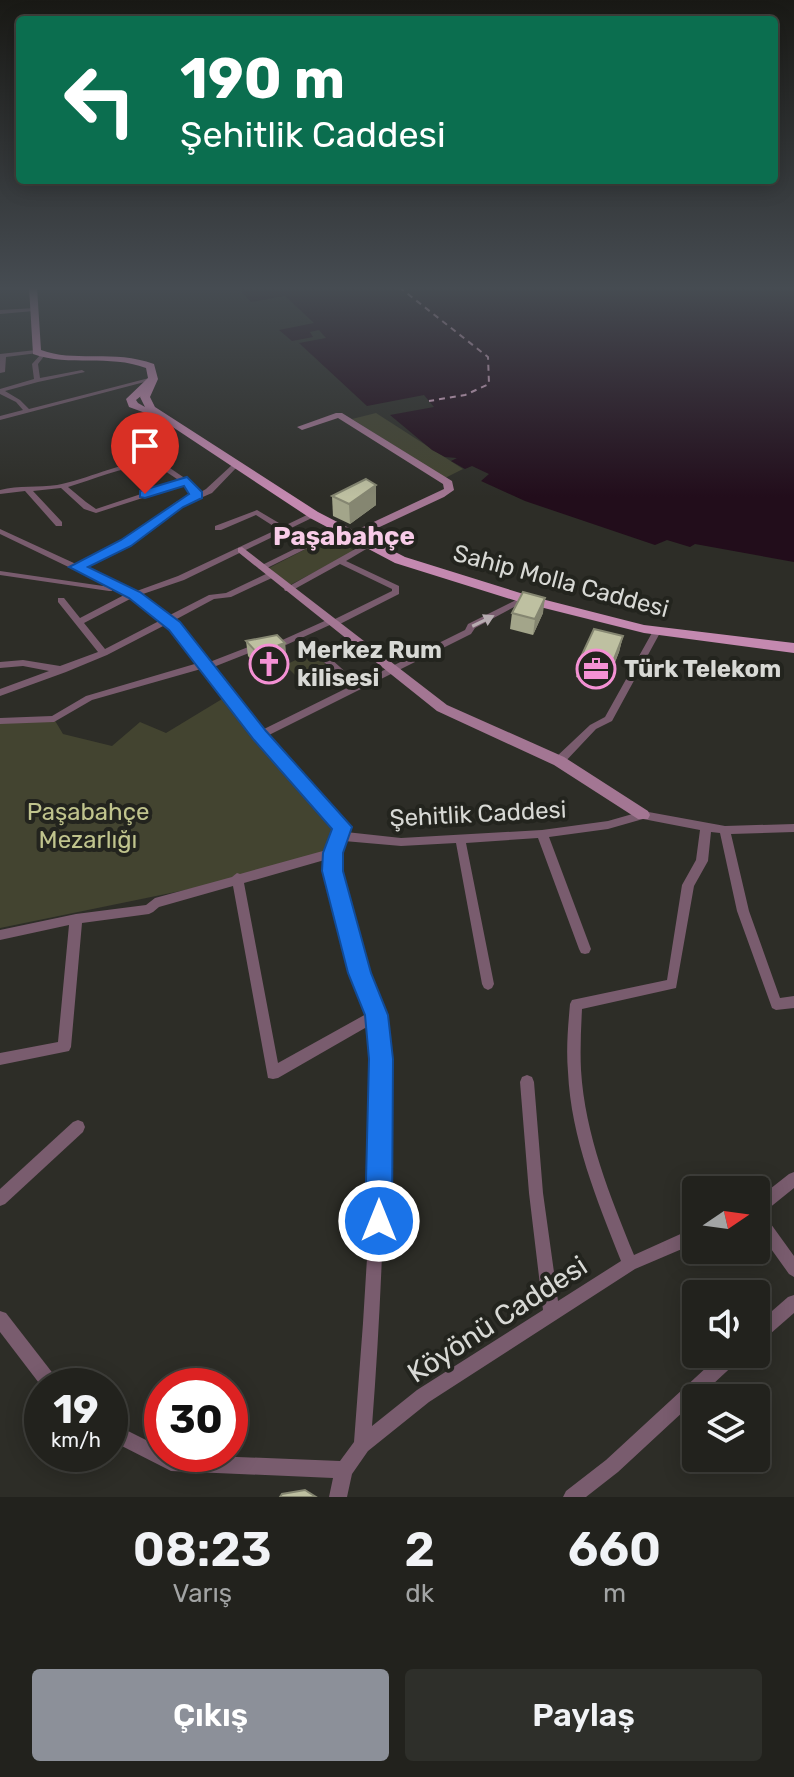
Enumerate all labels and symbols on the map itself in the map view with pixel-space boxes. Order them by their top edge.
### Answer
pin [111,412,179,494]
district label: Paşabahçe [273,521,415,552]
street label: Sahip Molla Caddesi [450,539,672,623]
one-way arrow [471,614,494,628]
place label: Merkez Rum kilisesi [297,636,442,692]
church icon: Merkez Rum kilisesi [248,643,290,685]
office icon: Türk Telekom [575,648,617,690]
place label: Türk Telekom [624,655,781,683]
street label: Şehitlik Caddesi [389,795,567,833]
park label: Paşabahçe Mezarlığı [27,798,149,854]
north arrow [682,1176,770,1264]
position arrow [337,1179,421,1263]
street label: Köyönü Caddesi [401,1249,593,1390]
speed limit sign: 30 [144,1368,248,1472]

